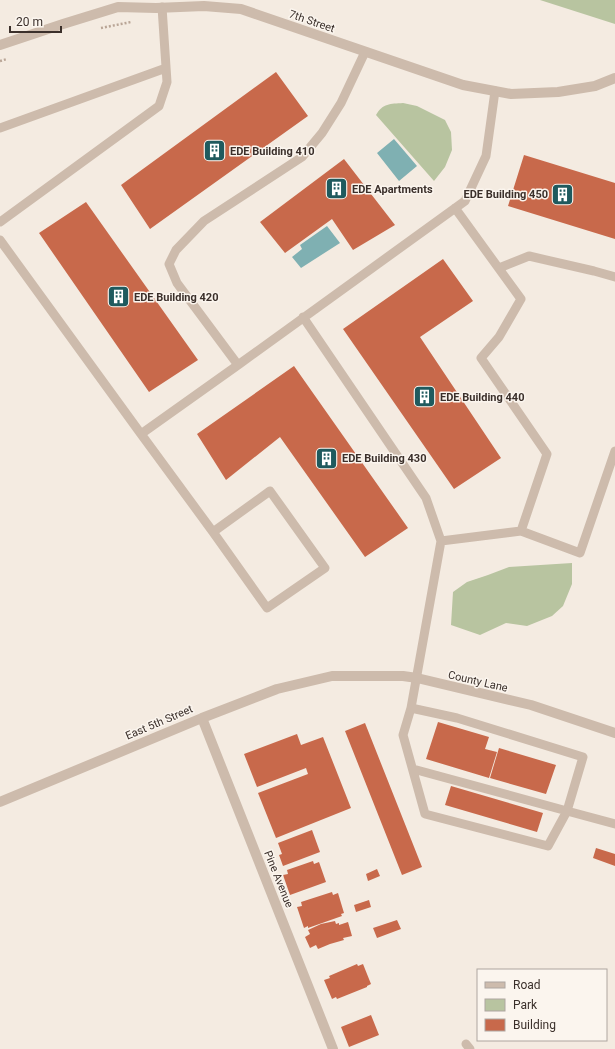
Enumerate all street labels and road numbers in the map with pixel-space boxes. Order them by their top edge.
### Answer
street label: 7th Street [287,8,337,35]
street label: County Lane [447,668,509,695]
street label: East 5th Street [124,702,195,742]
street label: Pine Avenue [261,849,296,910]

